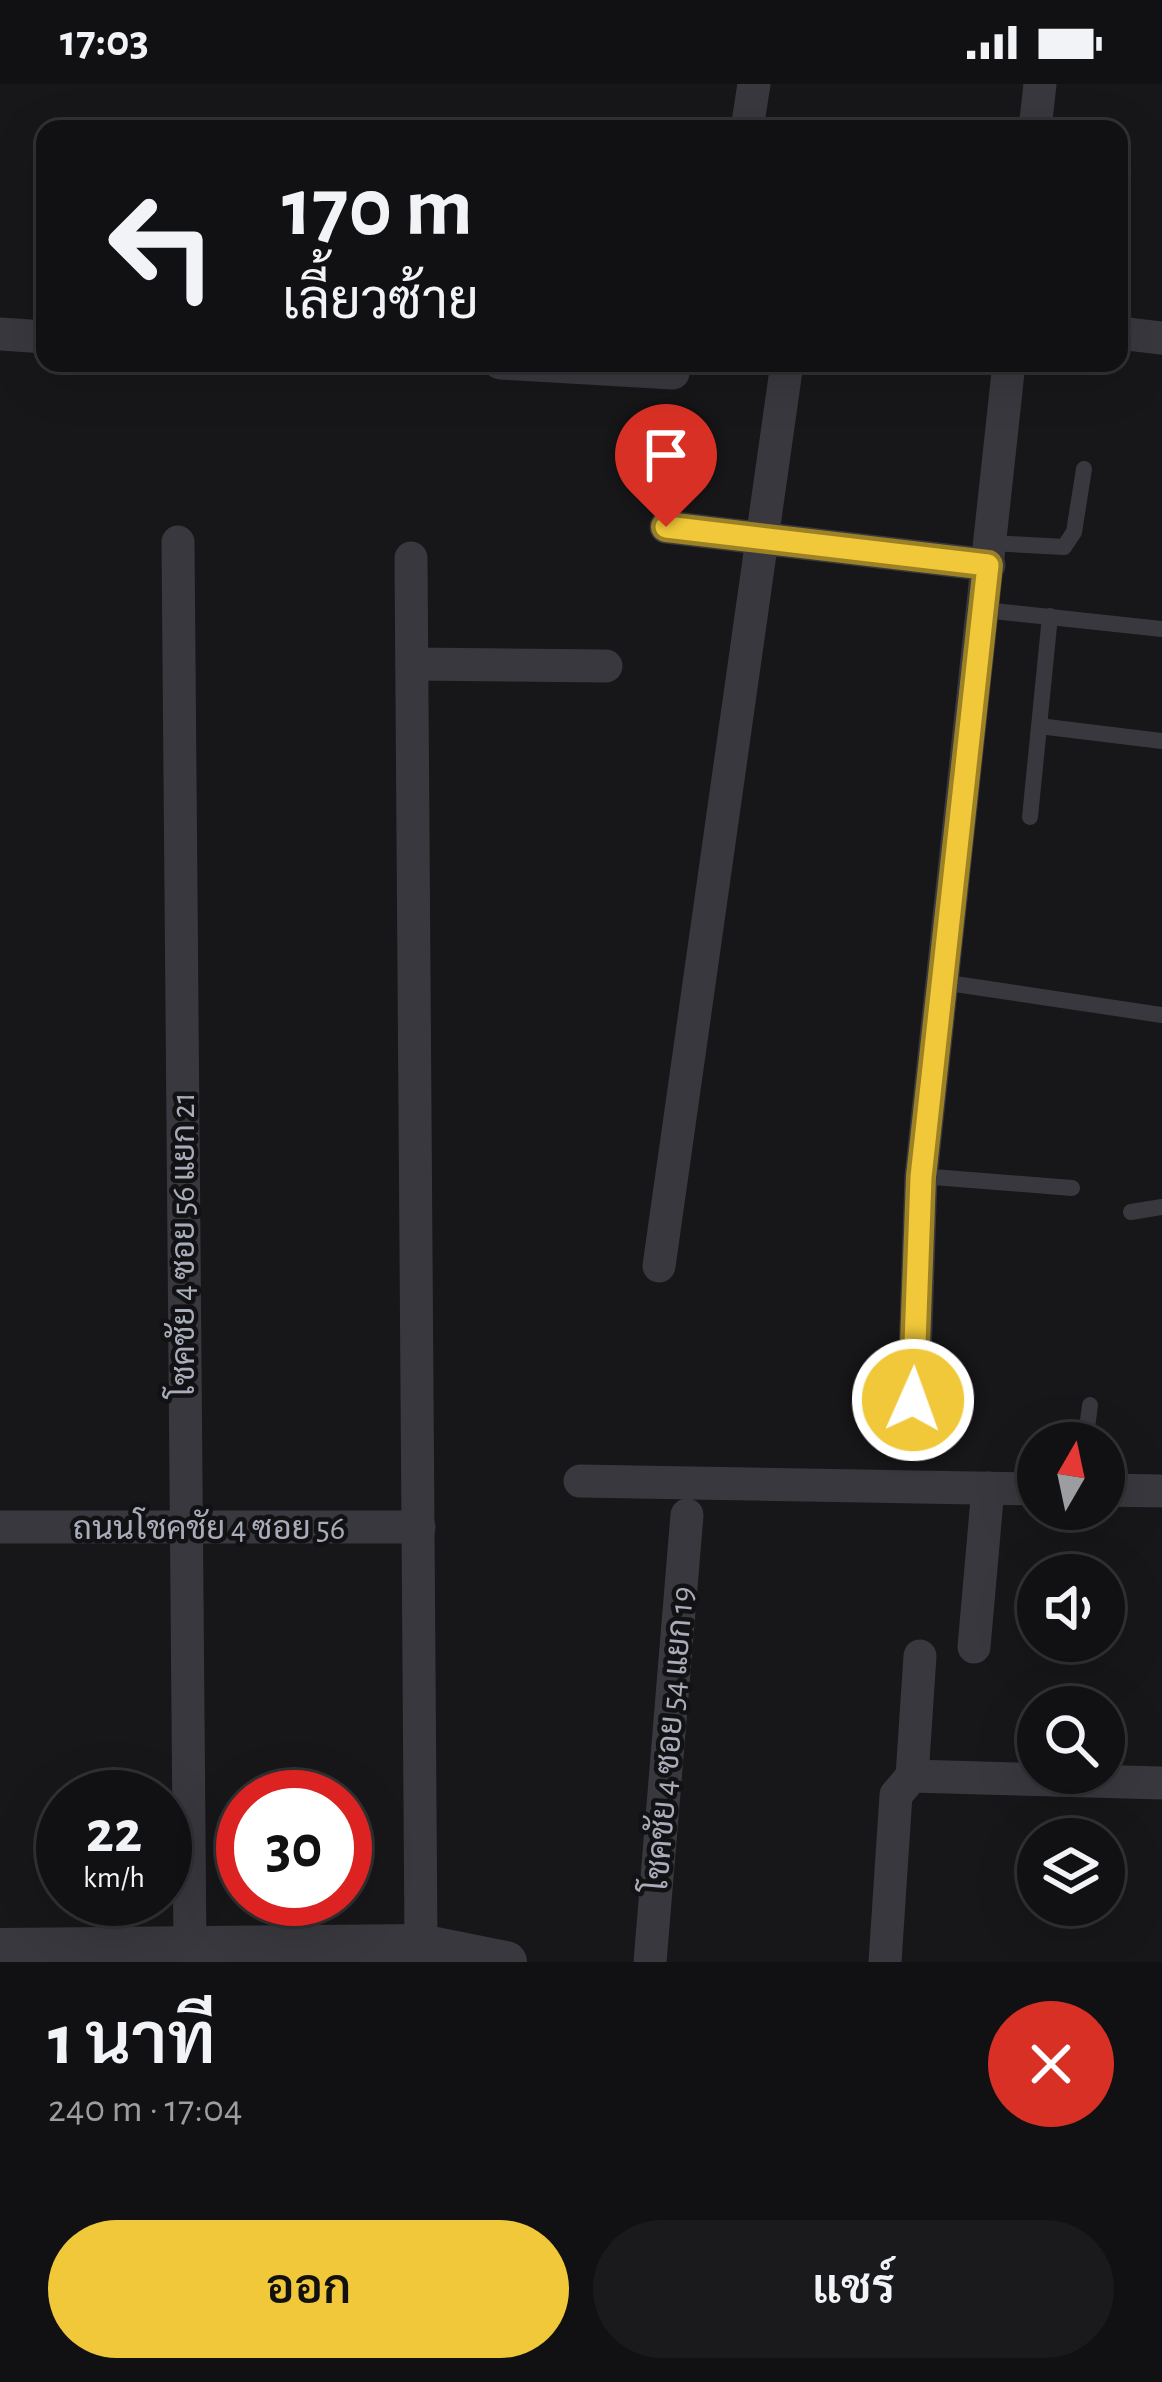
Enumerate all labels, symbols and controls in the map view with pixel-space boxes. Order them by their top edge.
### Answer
text: 17:03 [60,19,149,64]
text: 170 m [282,167,473,251]
icon: left [84,168,240,324]
text: เลี้ยวซ้าย [282,275,479,329]
pin [615,404,717,527]
icon: arrive [633,422,699,488]
street label: โชคชัย 4 ซอย 56 แยก 21 [162,1092,201,1400]
position arrow [850,1337,976,1463]
north arrow [1017,1422,1125,1530]
map controls [1017,1422,1125,1926]
street label: ถนนโชคชัย 4 ซอย 56 [73,1507,345,1546]
button: sound [1017,1554,1125,1662]
street label: โชคชัย 4 ซอย 54 แยก 19 [635,1585,700,1895]
button: search [1017,1686,1125,1794]
speed limit sign: 30 [216,1770,372,1926]
text: 22 [86,1803,142,1863]
button: layers [1017,1818,1125,1926]
text: km/h [83,1863,145,1893]
button: close [988,2001,1114,2127]
text: 1 นาที [48,2005,216,2077]
text: 240 m · 17:04 [48,2090,243,2129]
button: ออก [48,2220,569,2358]
button: แชร์ [593,2220,1114,2358]

